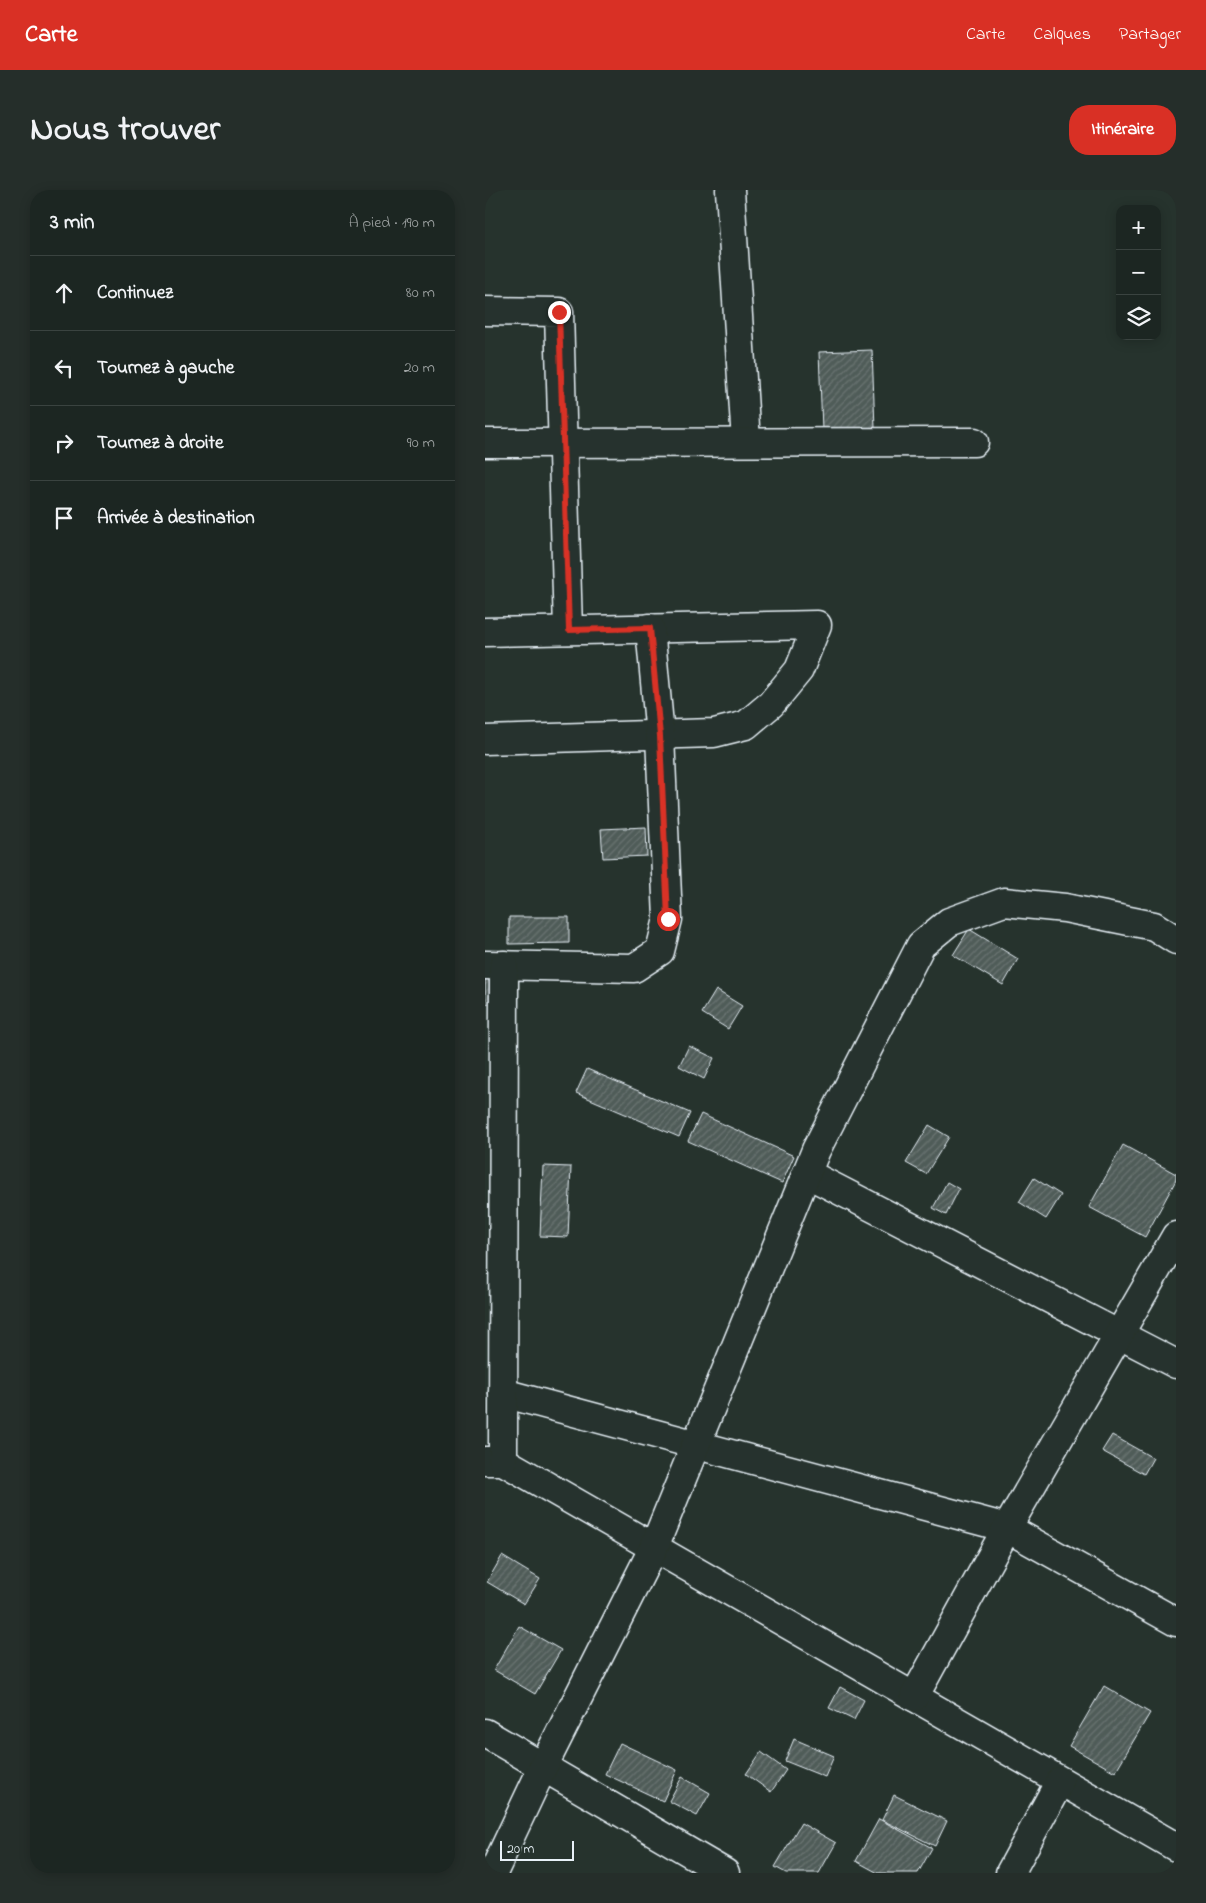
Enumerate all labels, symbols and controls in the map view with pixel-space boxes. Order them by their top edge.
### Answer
text: Carte [25,18,77,53]
text: Carte [966,22,1005,48]
text: Calques [1033,22,1091,48]
text: Partager [1119,22,1181,48]
text: Nous trouver [30,105,220,156]
button: Itinéraire [1069,105,1176,155]
map controls [1116,205,1161,340]
button: + [1116,205,1161,250]
text: 3 min [50,208,94,238]
text: À pied · 190 m [349,211,435,235]
button: − [1116,250,1161,295]
icon: ahead [50,279,78,307]
text: Continuez [97,280,173,307]
text: 80 m [406,281,435,305]
button: layers [1116,295,1161,340]
route end [548,301,571,324]
icon: left [50,354,78,382]
text: Tournez à gauche [97,355,234,382]
text: 20 m [404,356,435,380]
icon: right [50,429,78,457]
text: Tournez à droite [97,430,223,457]
text: 90 m [407,431,435,455]
icon: arrive [50,504,78,532]
text: Arrivée à destination [97,505,255,532]
route start [657,908,680,931]
scale bar [500,1838,574,1861]
text: 20 m [507,1839,534,1860]

